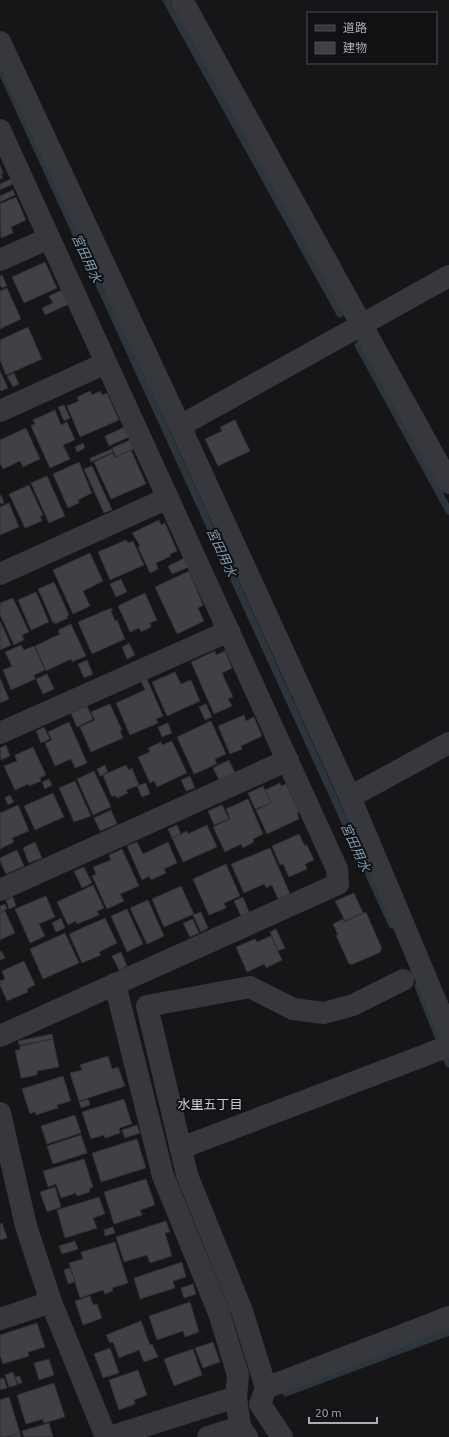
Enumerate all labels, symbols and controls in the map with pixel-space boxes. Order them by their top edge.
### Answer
legend [307,12,437,64]
text: 道路 [343,21,367,34]
text: 建物 [343,41,367,54]
water label: 宮田用水 [70,231,105,286]
water label: 宮田用水 [205,525,240,580]
water label: 宮田用水 [339,820,374,875]
district label: 水里五丁目 [177,1097,243,1111]
scale bar [309,1399,377,1425]
text: 20 m [315,1406,342,1419]

